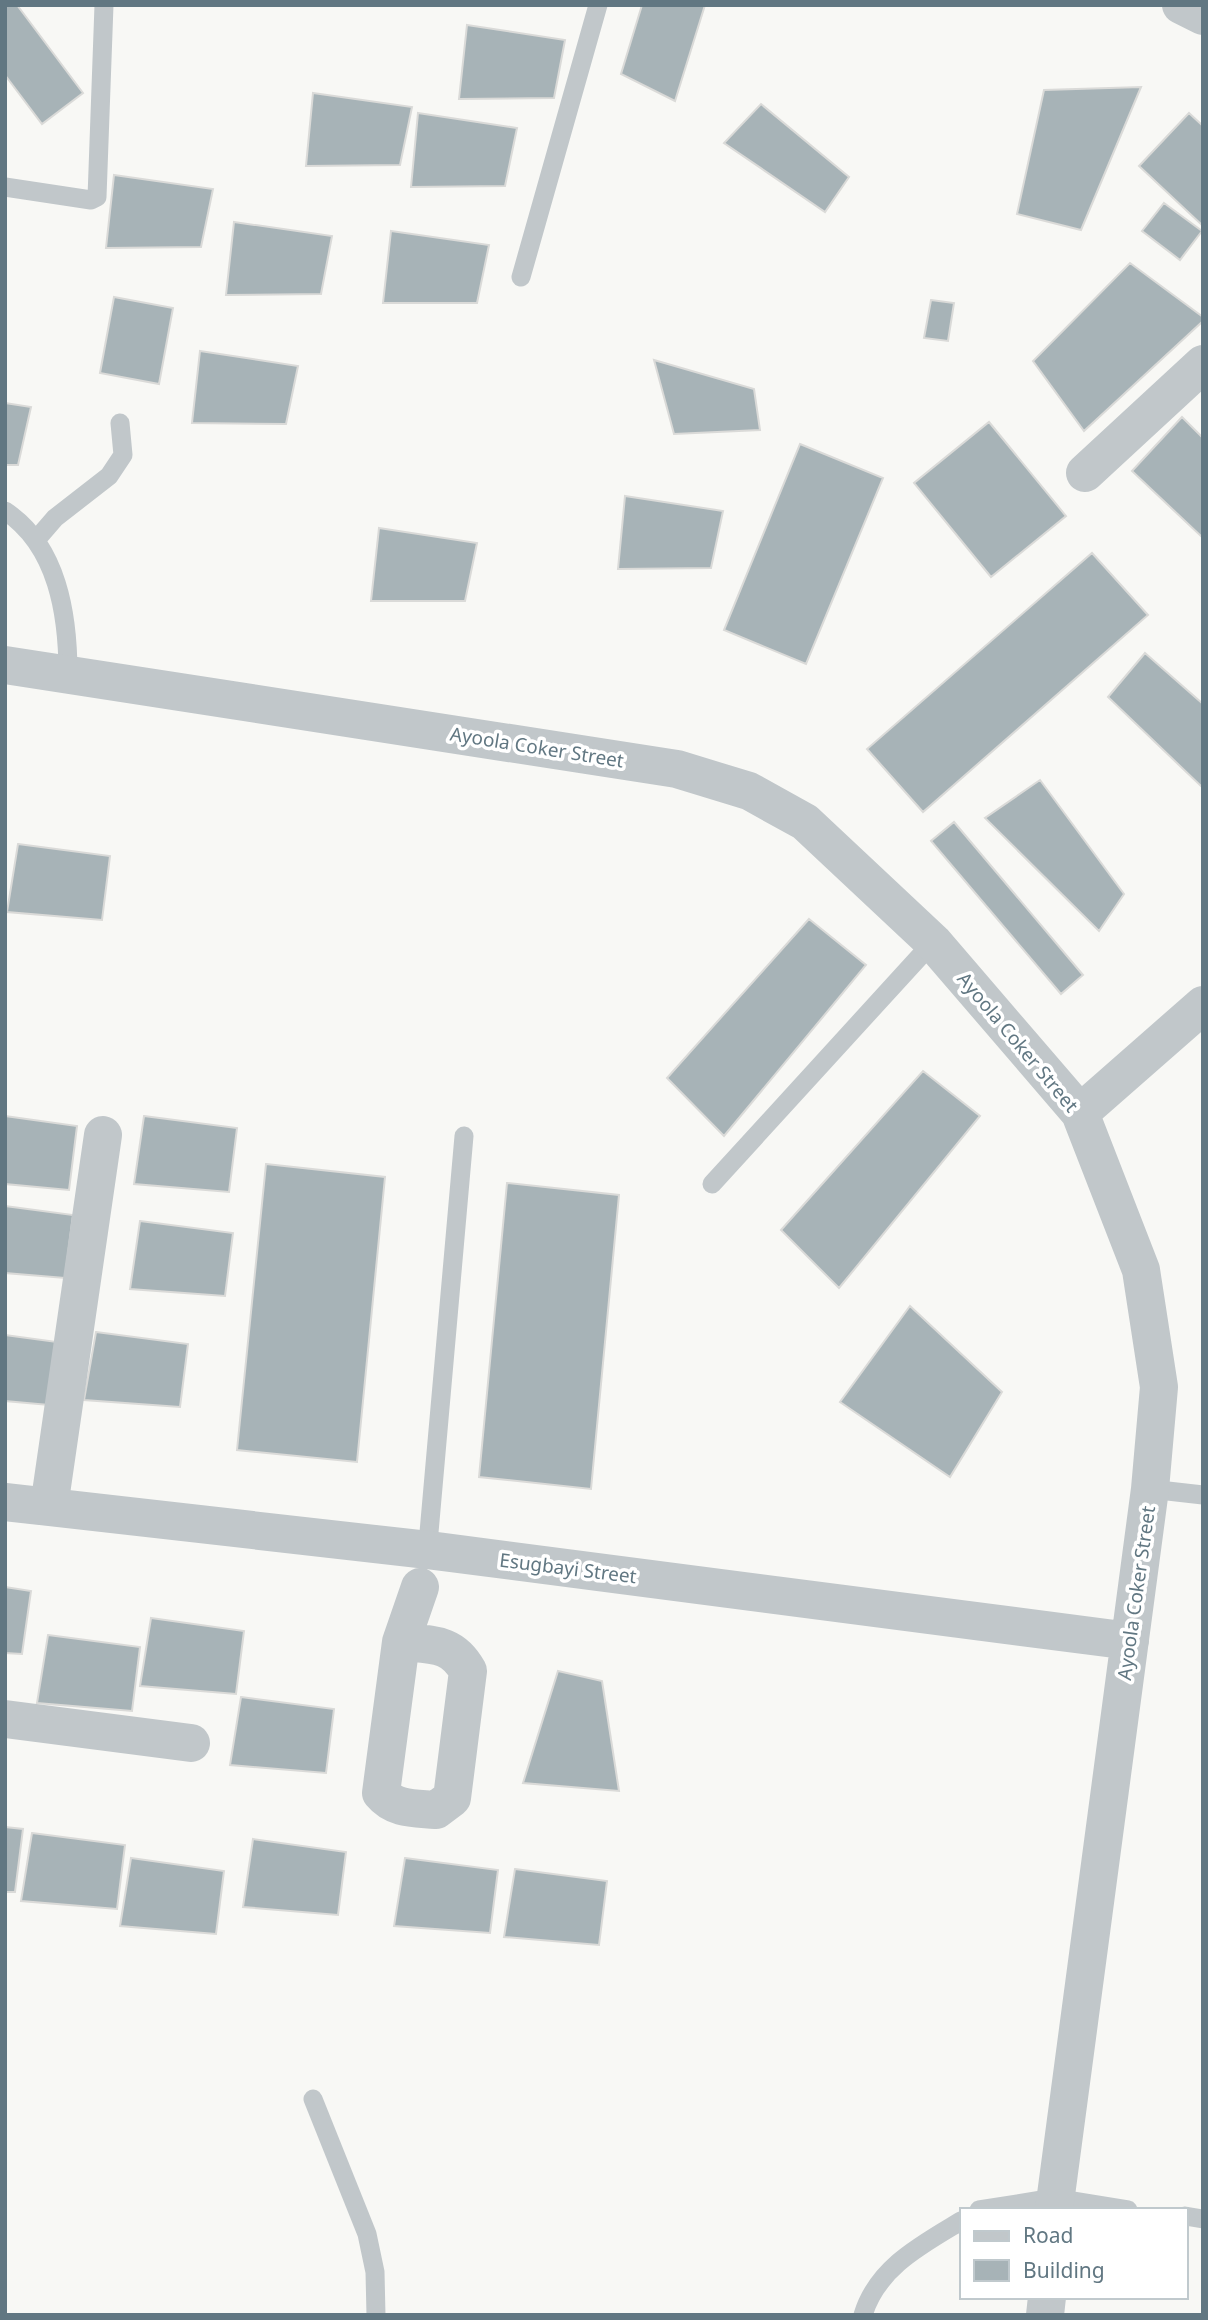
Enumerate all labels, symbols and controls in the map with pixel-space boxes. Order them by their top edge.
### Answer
street label: Ayoola Coker Street [448,720,626,774]
street label: Ayoola Coker Street [952,966,1084,1118]
street label: Ayoola Coker Street [1111,1504,1161,1682]
street label: Esugbayi Street [498,1547,638,1589]
legend [960,2208,1187,2299]
text: Road [1023,2221,1073,2249]
text: Building [1023,2256,1105,2284]

